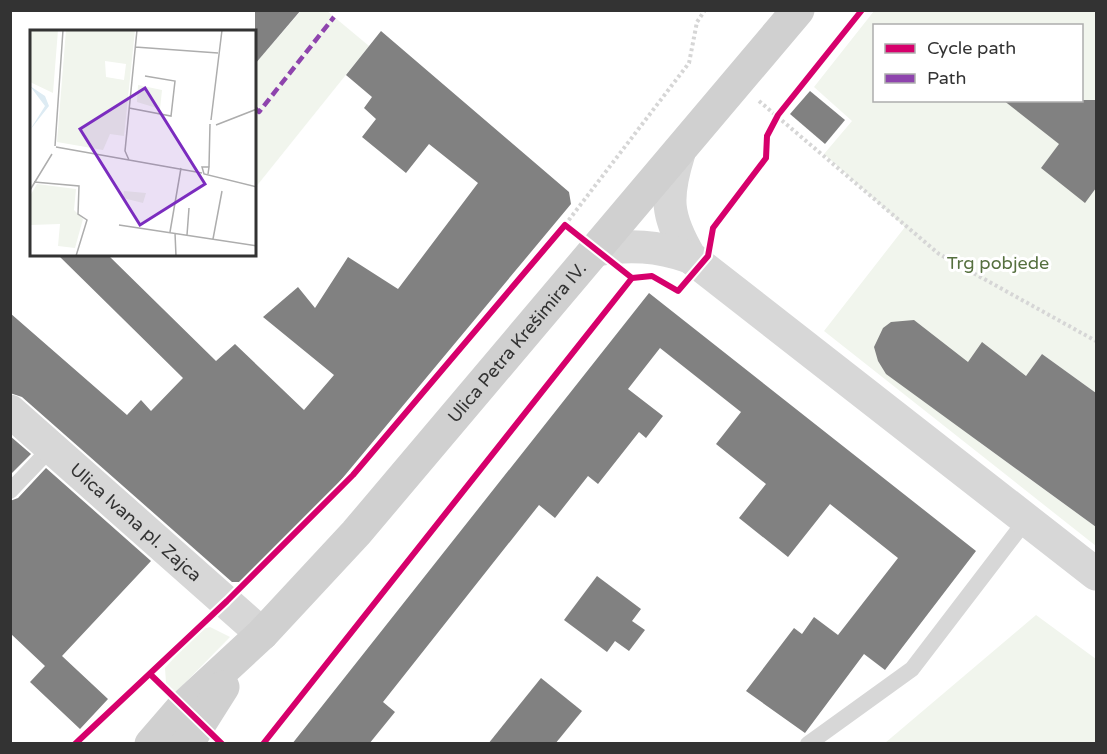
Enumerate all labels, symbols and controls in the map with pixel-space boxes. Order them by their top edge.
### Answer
legend [873,24,1083,102]
inset map [30,30,256,256]
text: Cycle path [927,37,1016,59]
text: Path [927,67,966,89]
park label: Trg pobjede [947,252,1049,274]
street label: Ulica Petra Krešimira IV. [443,258,591,427]
street label: Ulica Ivana pl. Zajca [66,458,206,586]

